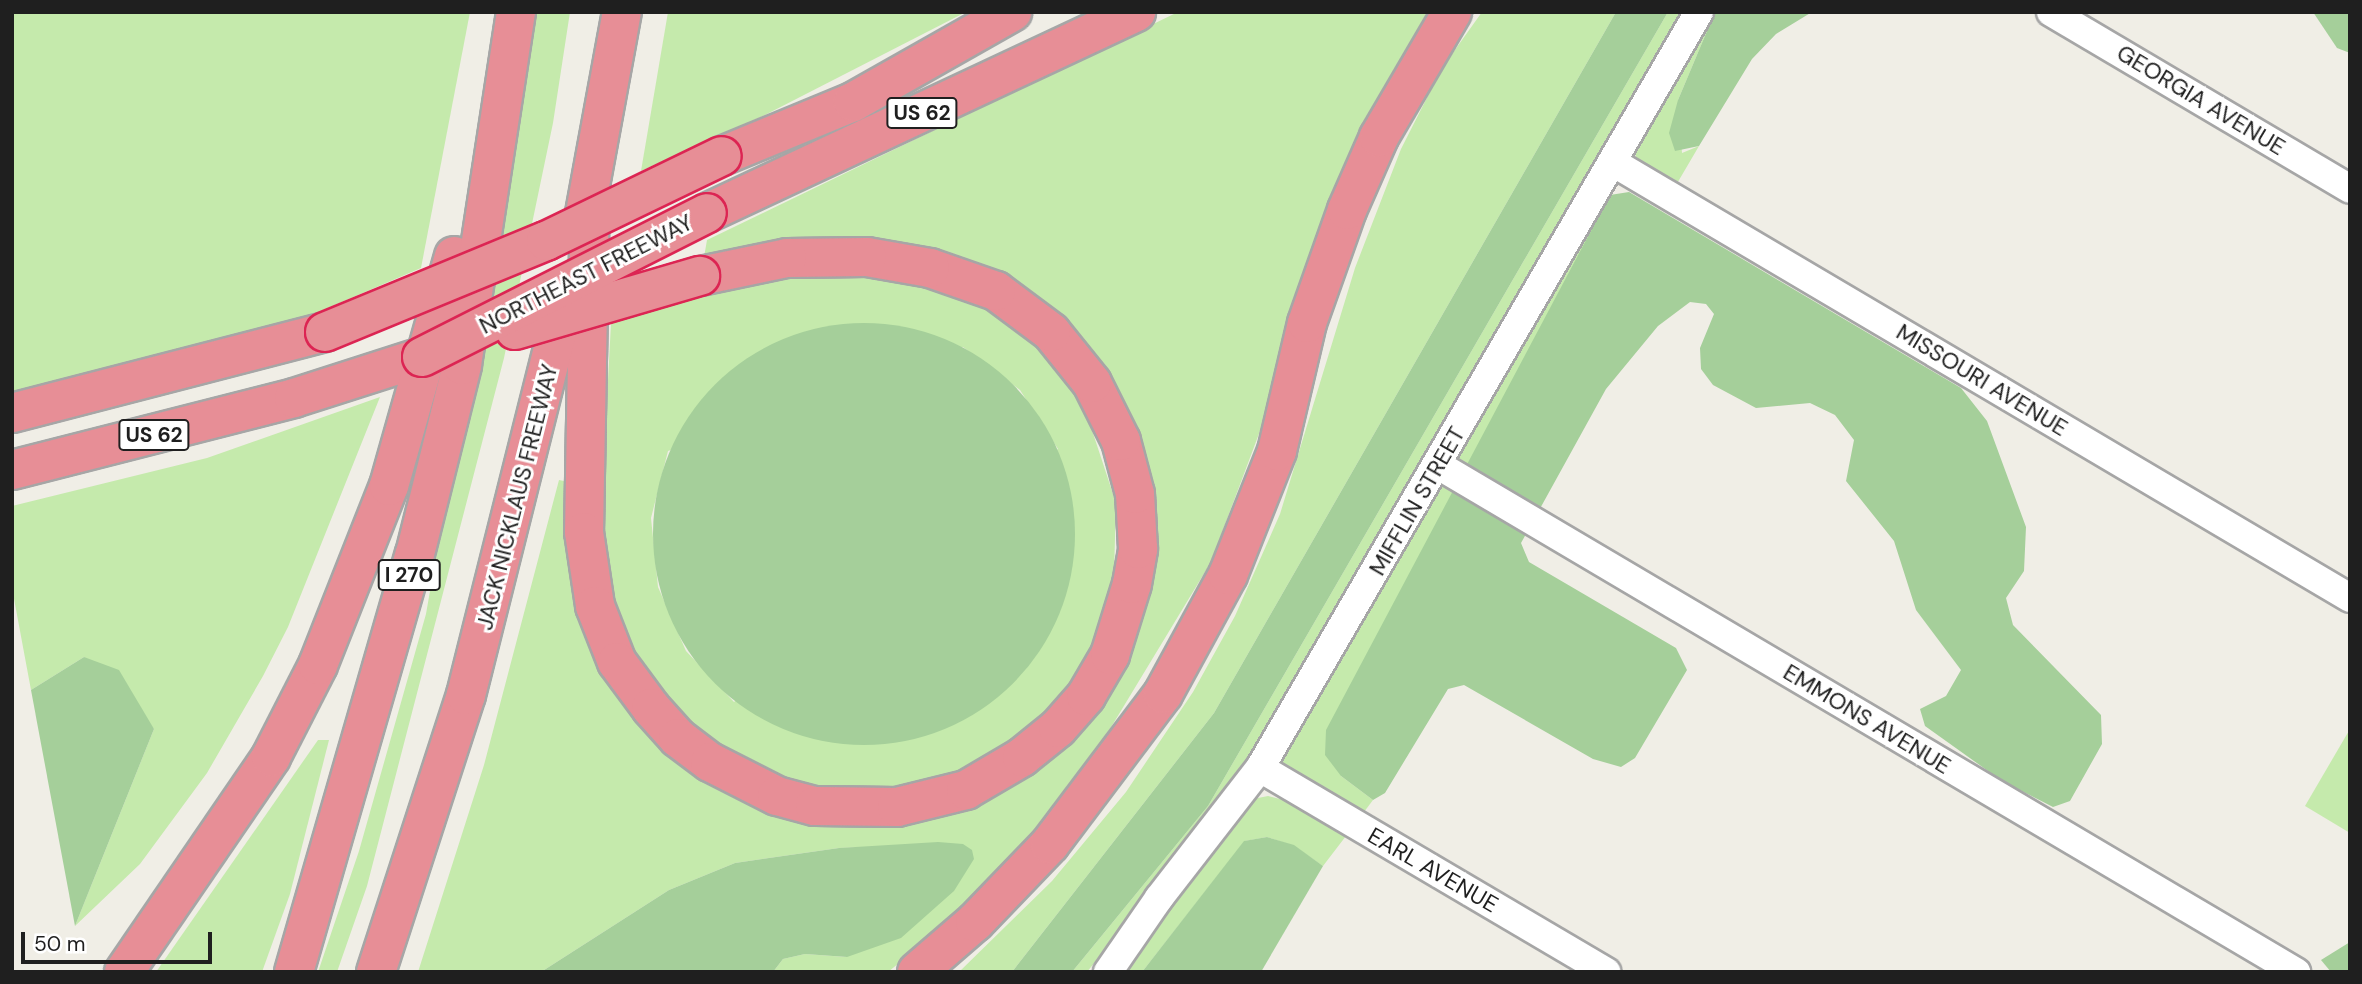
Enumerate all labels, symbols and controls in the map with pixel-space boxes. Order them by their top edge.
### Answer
street label: GEORGIA AVENUE [2112,39,2290,161]
road number: US 62 [885,96,959,130]
street label: NORTHEAST FREEWAY [475,208,697,340]
street label: MISSOURI AVENUE [1891,318,2073,442]
street label: JACK NICKLAUS FREEWAY [471,361,563,633]
road number: US 62 [117,418,191,452]
street label: MIFFLIN STREET [1363,422,1471,580]
road number: I 270 [378,558,440,592]
street label: EMMONS AVENUE [1778,658,1956,780]
street label: EARL AVENUE [1363,822,1503,918]
scale bar [24,918,215,962]
text: 50 m [34,930,85,958]

